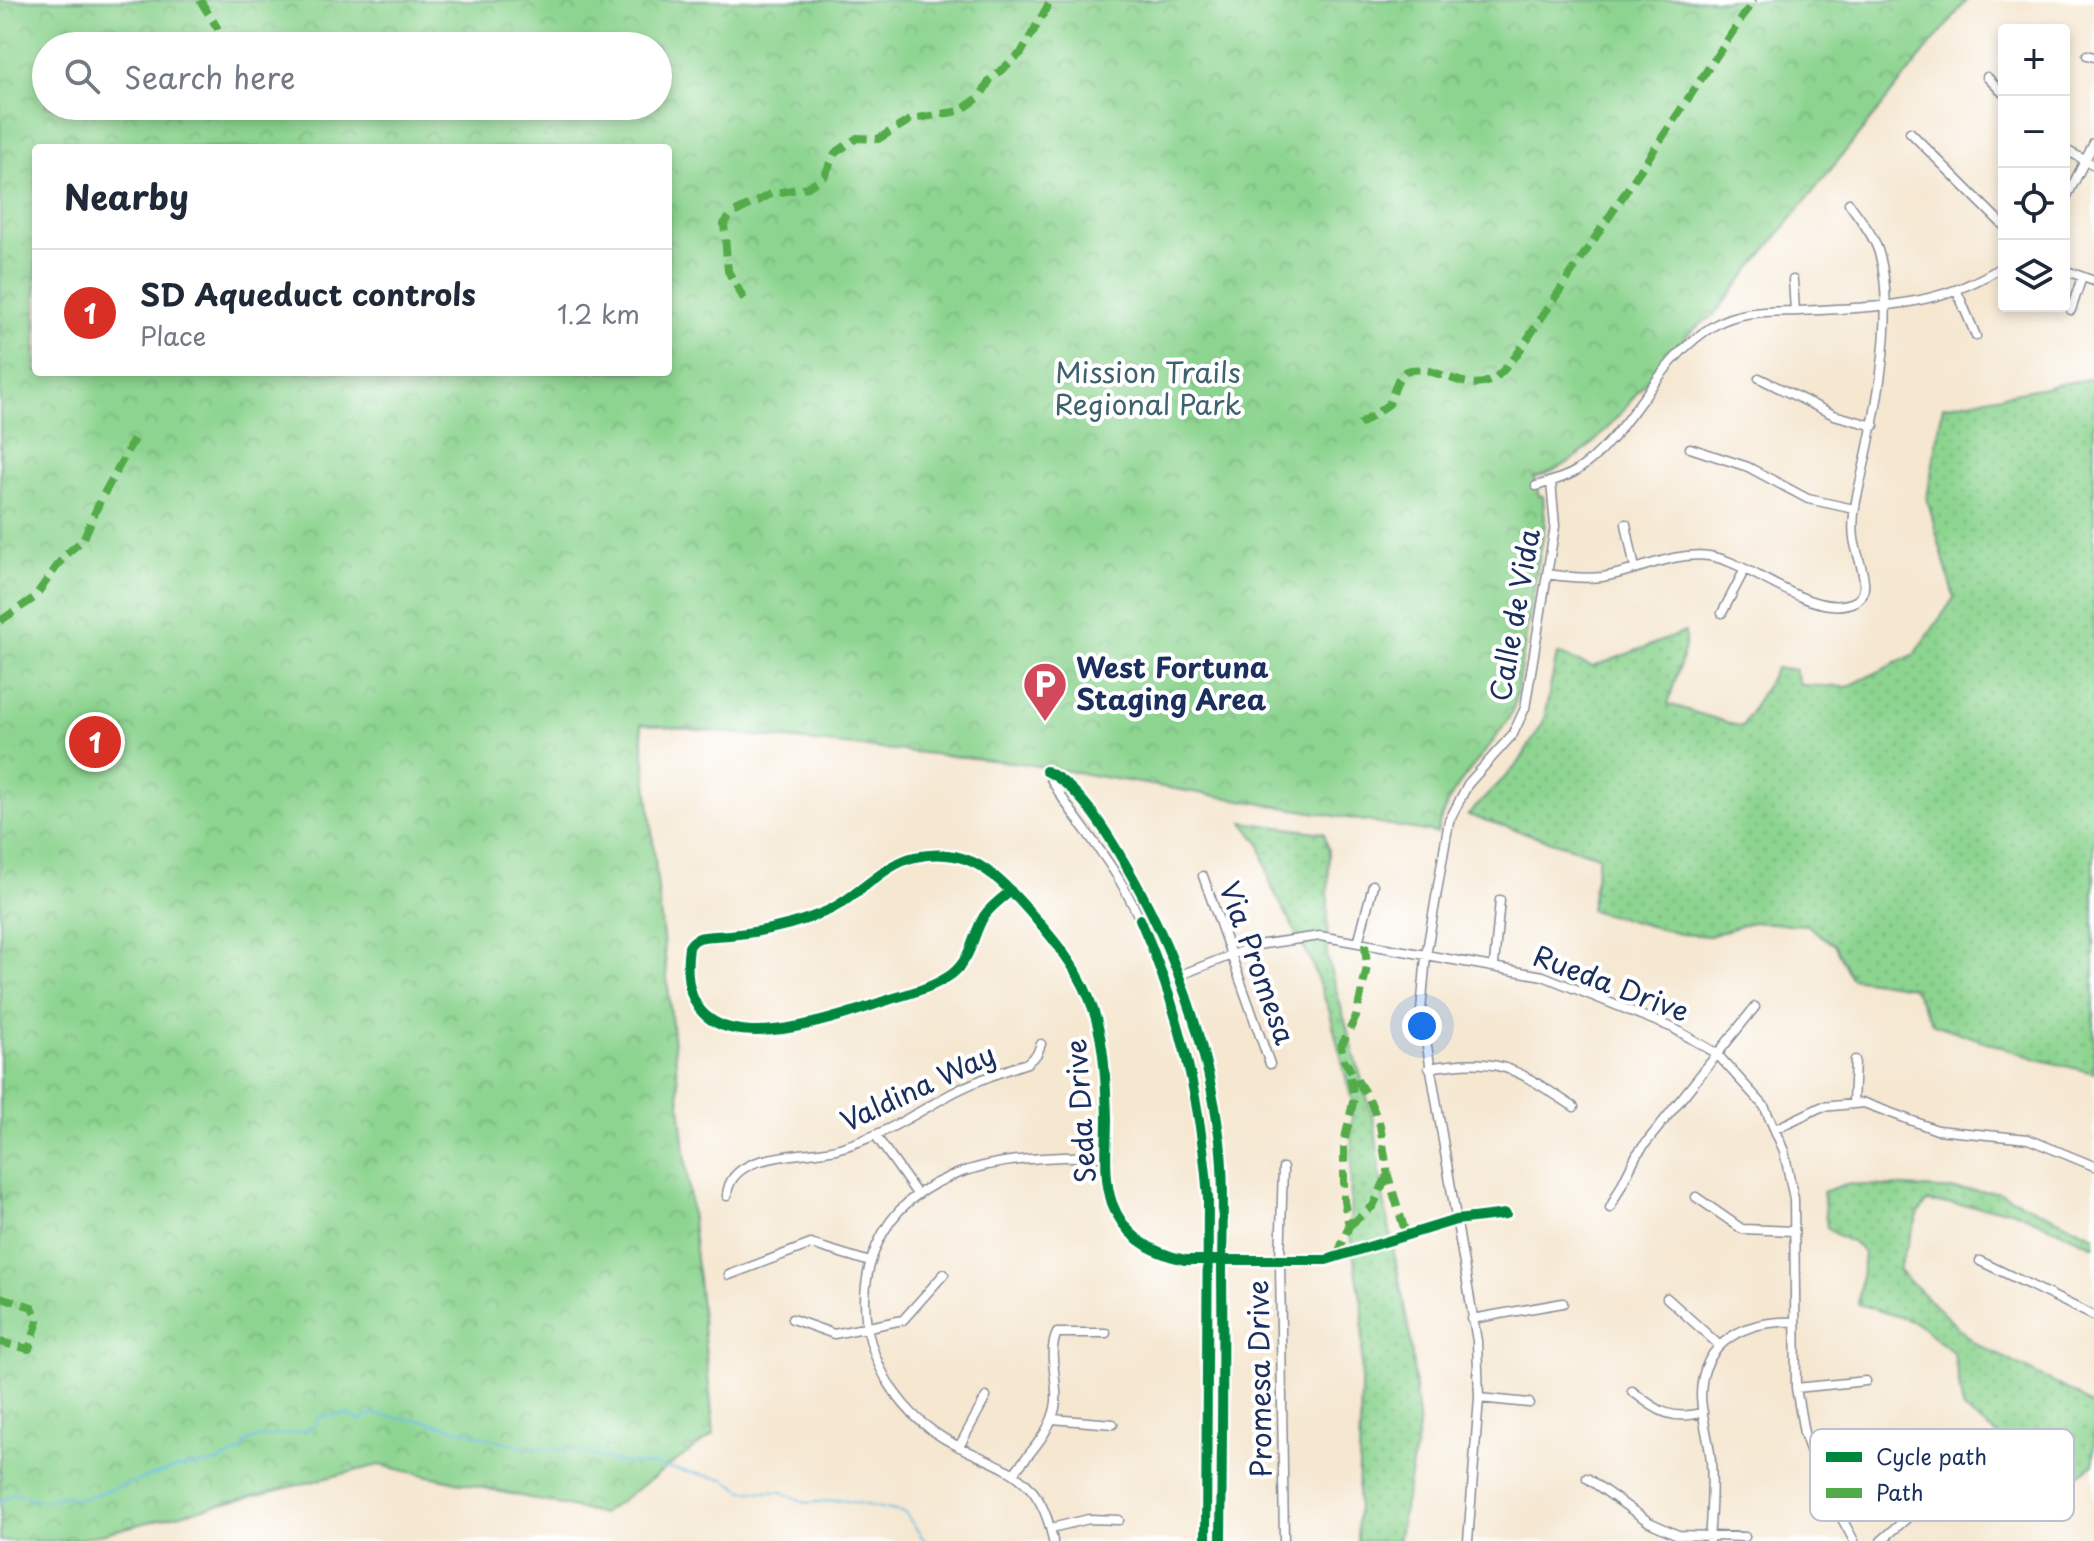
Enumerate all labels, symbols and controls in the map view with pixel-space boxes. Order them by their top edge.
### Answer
map controls [1998,24,2070,312]
button: + [1998,24,2070,96]
search box [32,32,672,120]
icon: search [60,54,104,98]
text: Search here [124,54,296,99]
button: − [1998,96,2070,168]
button: locate [1998,168,2070,240]
text: Nearby [64,170,189,222]
button: layers [1998,240,2070,312]
text: SD Aqueduct controls [140,271,476,316]
text: 1 [84,294,96,333]
text: 1.2 km [557,294,640,333]
text: Place [140,316,206,355]
park label: Mission Trails Regional Park [1054,350,1242,425]
street label: Calle de Vida [1477,525,1550,704]
place label: West Fortuna Staging Area [1076,645,1269,720]
parking icon: West Fortuna Staging Area [1021,660,1069,723]
pin: 1 [69,712,121,772]
street label: Via Promesa [1209,875,1308,1051]
street label: Rueda Drive [1527,933,1696,1032]
your location [1402,1006,1442,1046]
street label: Valdina Way [833,1032,1002,1141]
street label: Seda Drive [1053,1037,1106,1185]
street label: Promesa Drive [1235,1280,1282,1478]
legend [1810,1429,2074,1521]
text: Cycle path [1876,1439,1987,1472]
text: Path [1876,1475,1924,1508]

